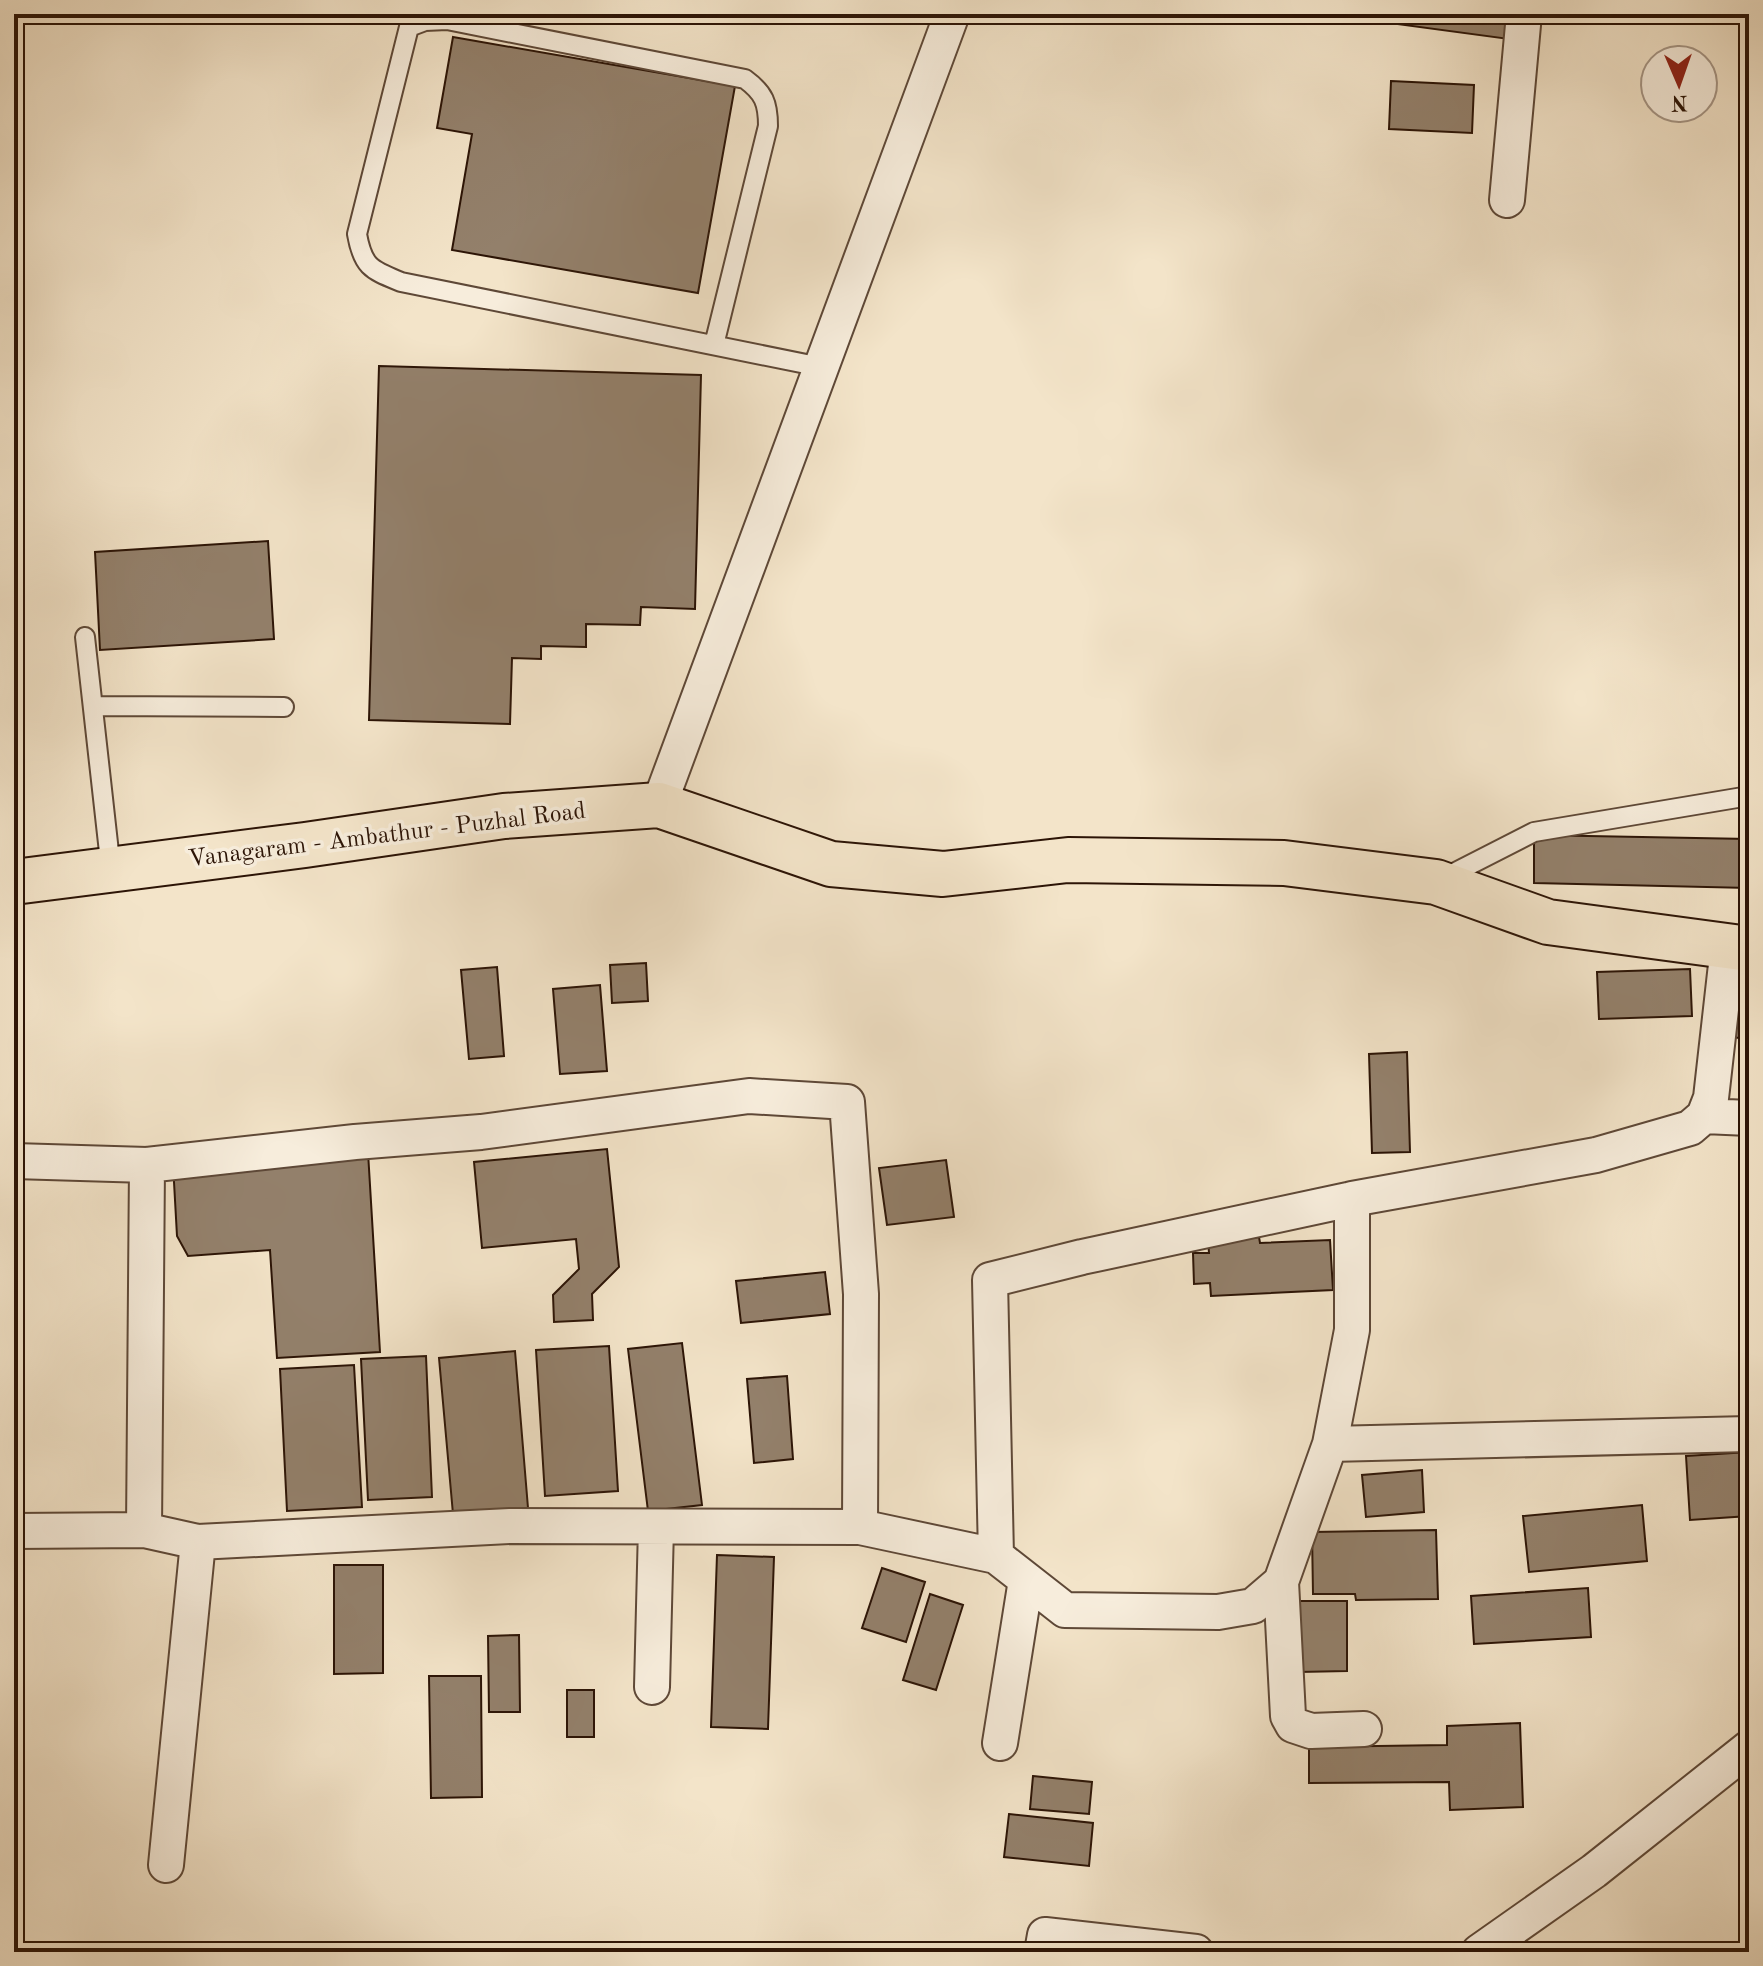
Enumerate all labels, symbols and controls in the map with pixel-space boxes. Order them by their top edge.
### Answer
north arrow [1639,44,1719,124]
text: N [1671,91,1688,113]
street label: Vanagaram - Ambathur - Puzhal Road [187,800,587,872]

